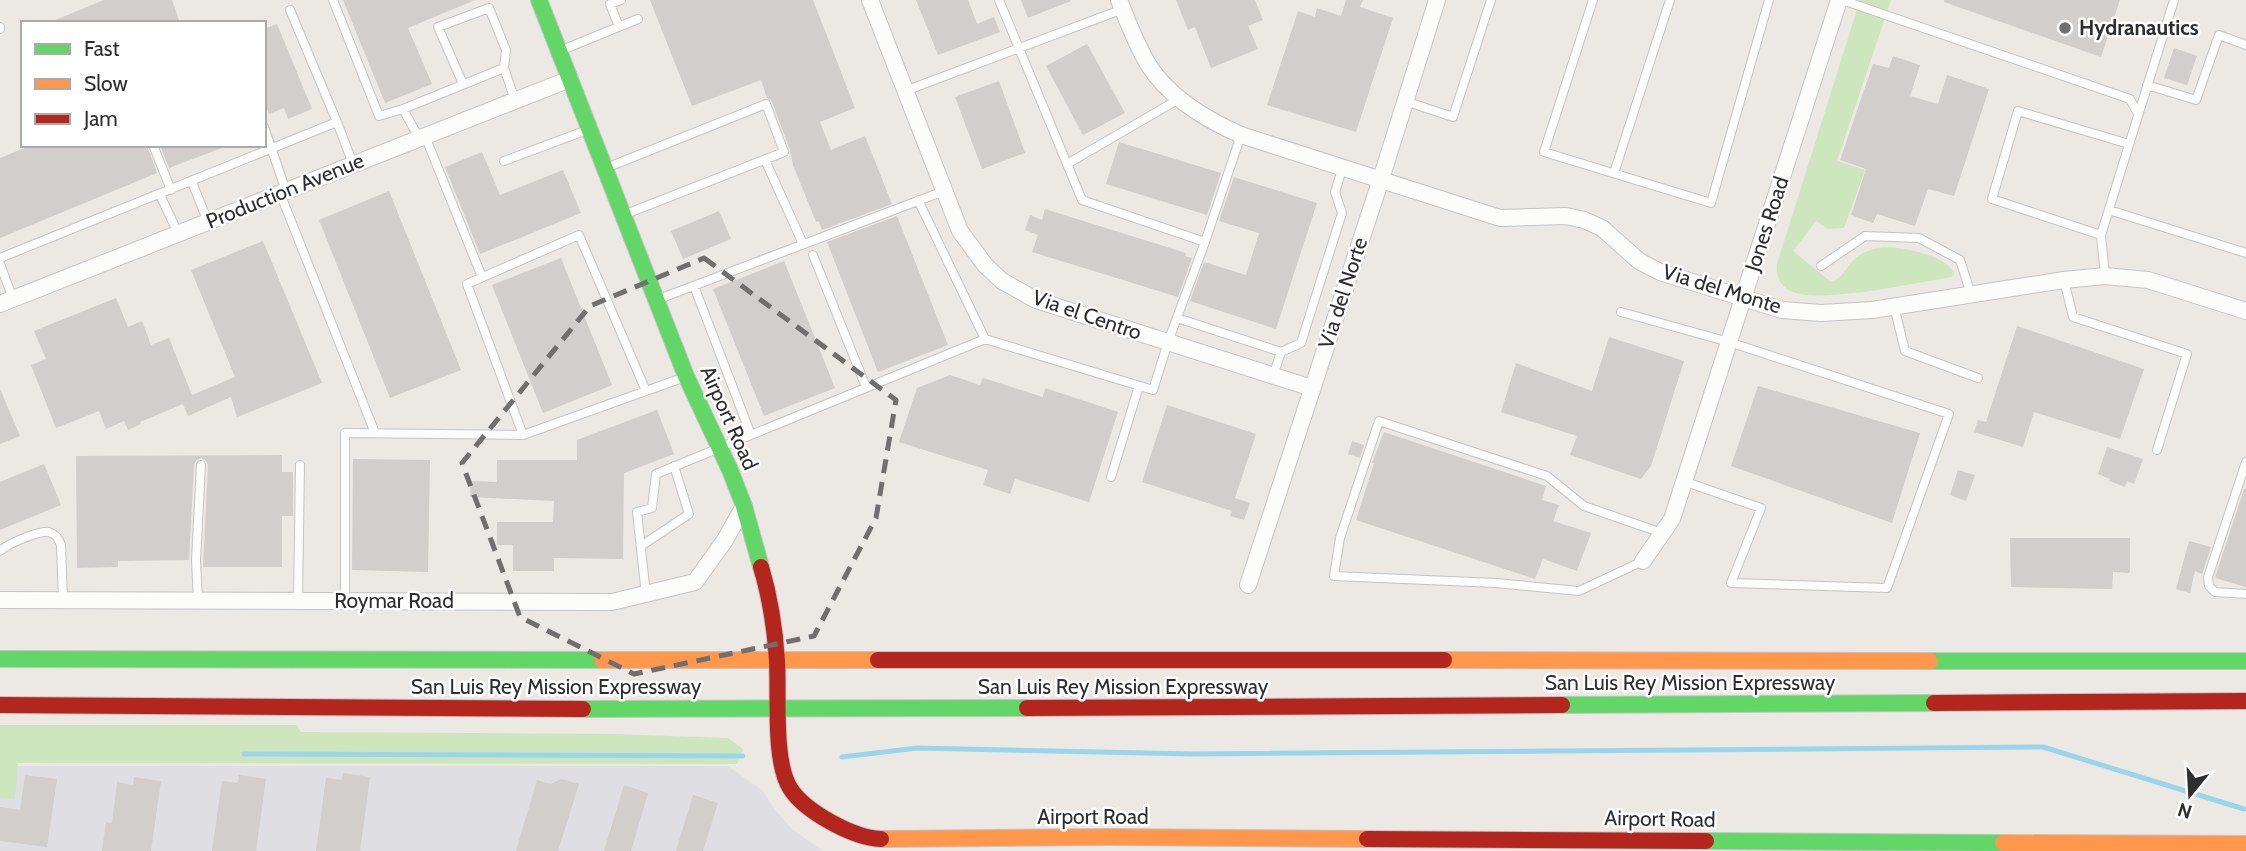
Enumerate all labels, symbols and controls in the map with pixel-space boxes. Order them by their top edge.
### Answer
place label: Hydranautics [2079,15,2199,40]
marker: Hydranautics [2057,20,2073,36]
legend [21,21,266,147]
text: Fast [84,36,120,61]
text: Slow [84,71,128,96]
text: Jam [83,106,118,131]
street label: Production Avenue [202,147,368,234]
street label: Jones Road [1739,173,1794,275]
street label: Via del Norte [1313,234,1372,352]
street label: Via del Monte [1660,259,1785,318]
street label: Via el Centro [1029,284,1145,345]
street label: Airport Road [695,362,764,474]
street label: Roymar Road [334,588,454,613]
street label: San Luis Rey Mission Expressway [1545,670,1836,695]
street label: San Luis Rey Mission Expressway [411,674,702,699]
street label: San Luis Rey Mission Expressway [978,674,1269,699]
north arrow [2155,760,2225,830]
text: N [2175,798,2195,824]
street label: Airport Road [1037,804,1149,829]
street label: Airport Road [1604,805,1716,832]

